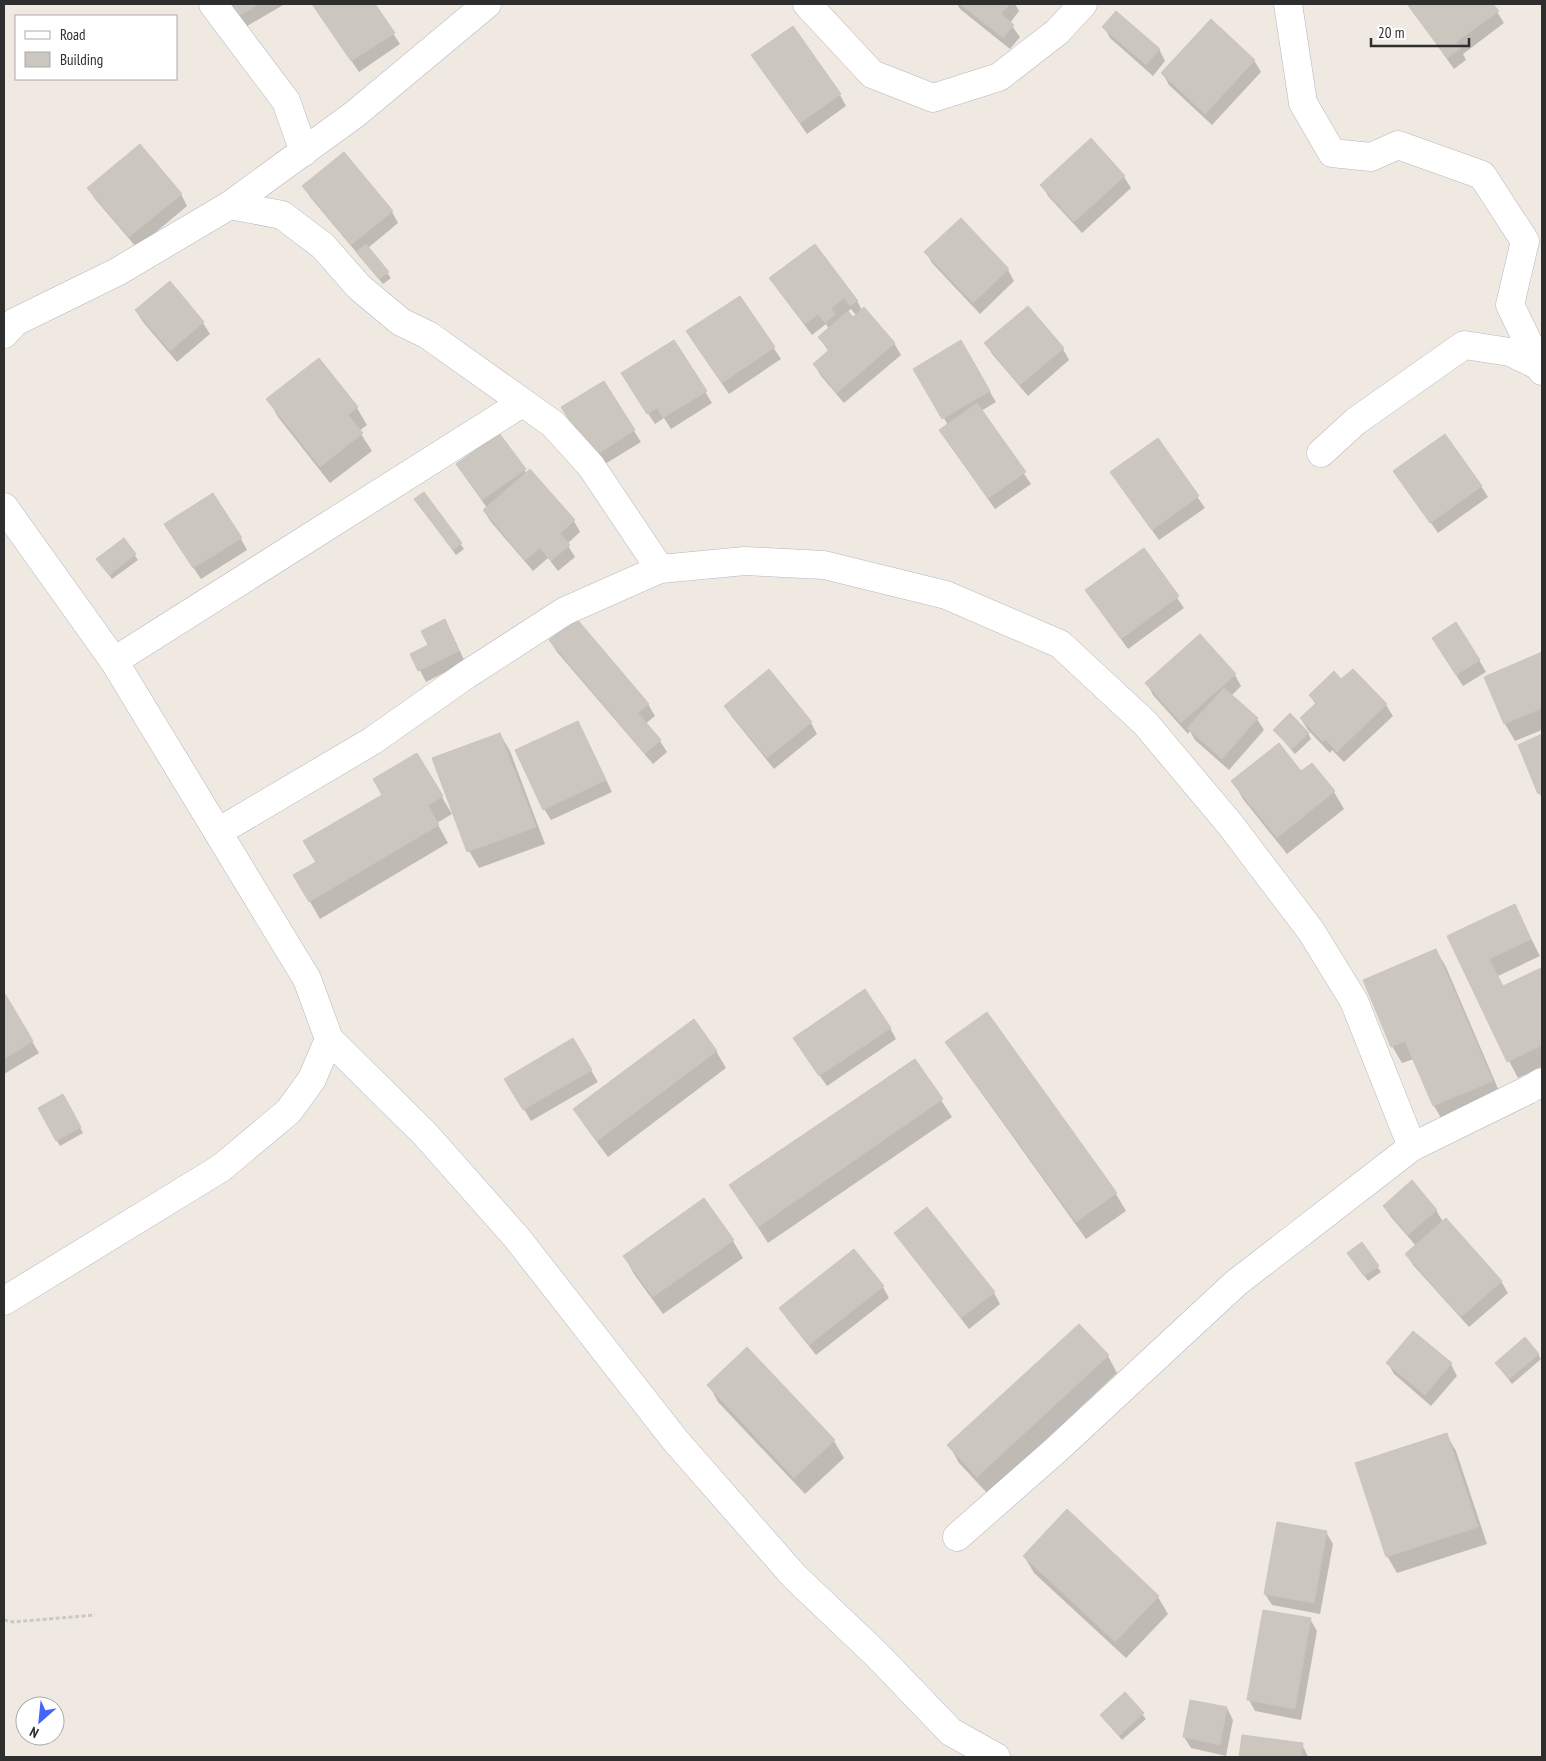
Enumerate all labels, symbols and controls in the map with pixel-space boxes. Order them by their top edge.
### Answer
legend [15,15,178,80]
scale bar [1371,15,1468,47]
text: 20 m [1378,23,1404,42]
text: Road [60,25,86,44]
text: Building [60,50,103,69]
north arrow [15,1696,65,1746]
text: N [27,1723,42,1742]

